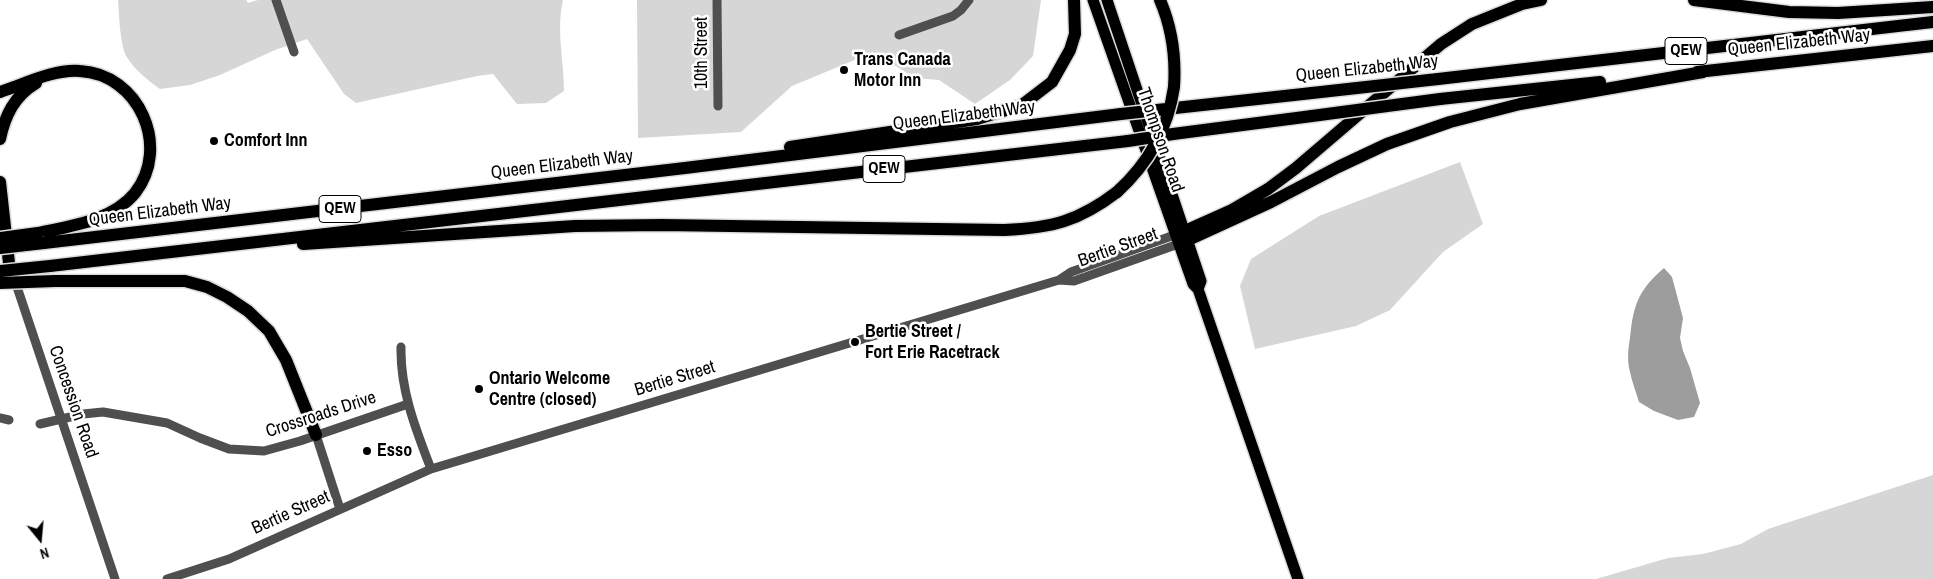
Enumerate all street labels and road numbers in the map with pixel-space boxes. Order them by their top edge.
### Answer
street label: 10th Street [691,17,713,89]
street label: Queen Elizabeth Way [1727,25,1871,61]
road number: QEW [1665,37,1707,64]
street label: Queen Elizabeth Way [1295,51,1439,87]
street label: Thompson Road [1132,85,1188,195]
street label: Queen Elizabeth Way [892,97,1036,135]
street label: Queen Elizabeth Way [490,146,634,184]
road number: QEW [863,156,905,182]
street label: Queen Elizabeth Way [88,193,232,231]
road number: QEW [319,195,361,222]
street label: Bertie Street [1075,224,1161,272]
street label: Concession Road [44,343,102,461]
street label: Bertie Street [632,357,718,401]
street label: Crossroads Drive [263,387,379,443]
street label: Bertie Street [249,486,333,540]

